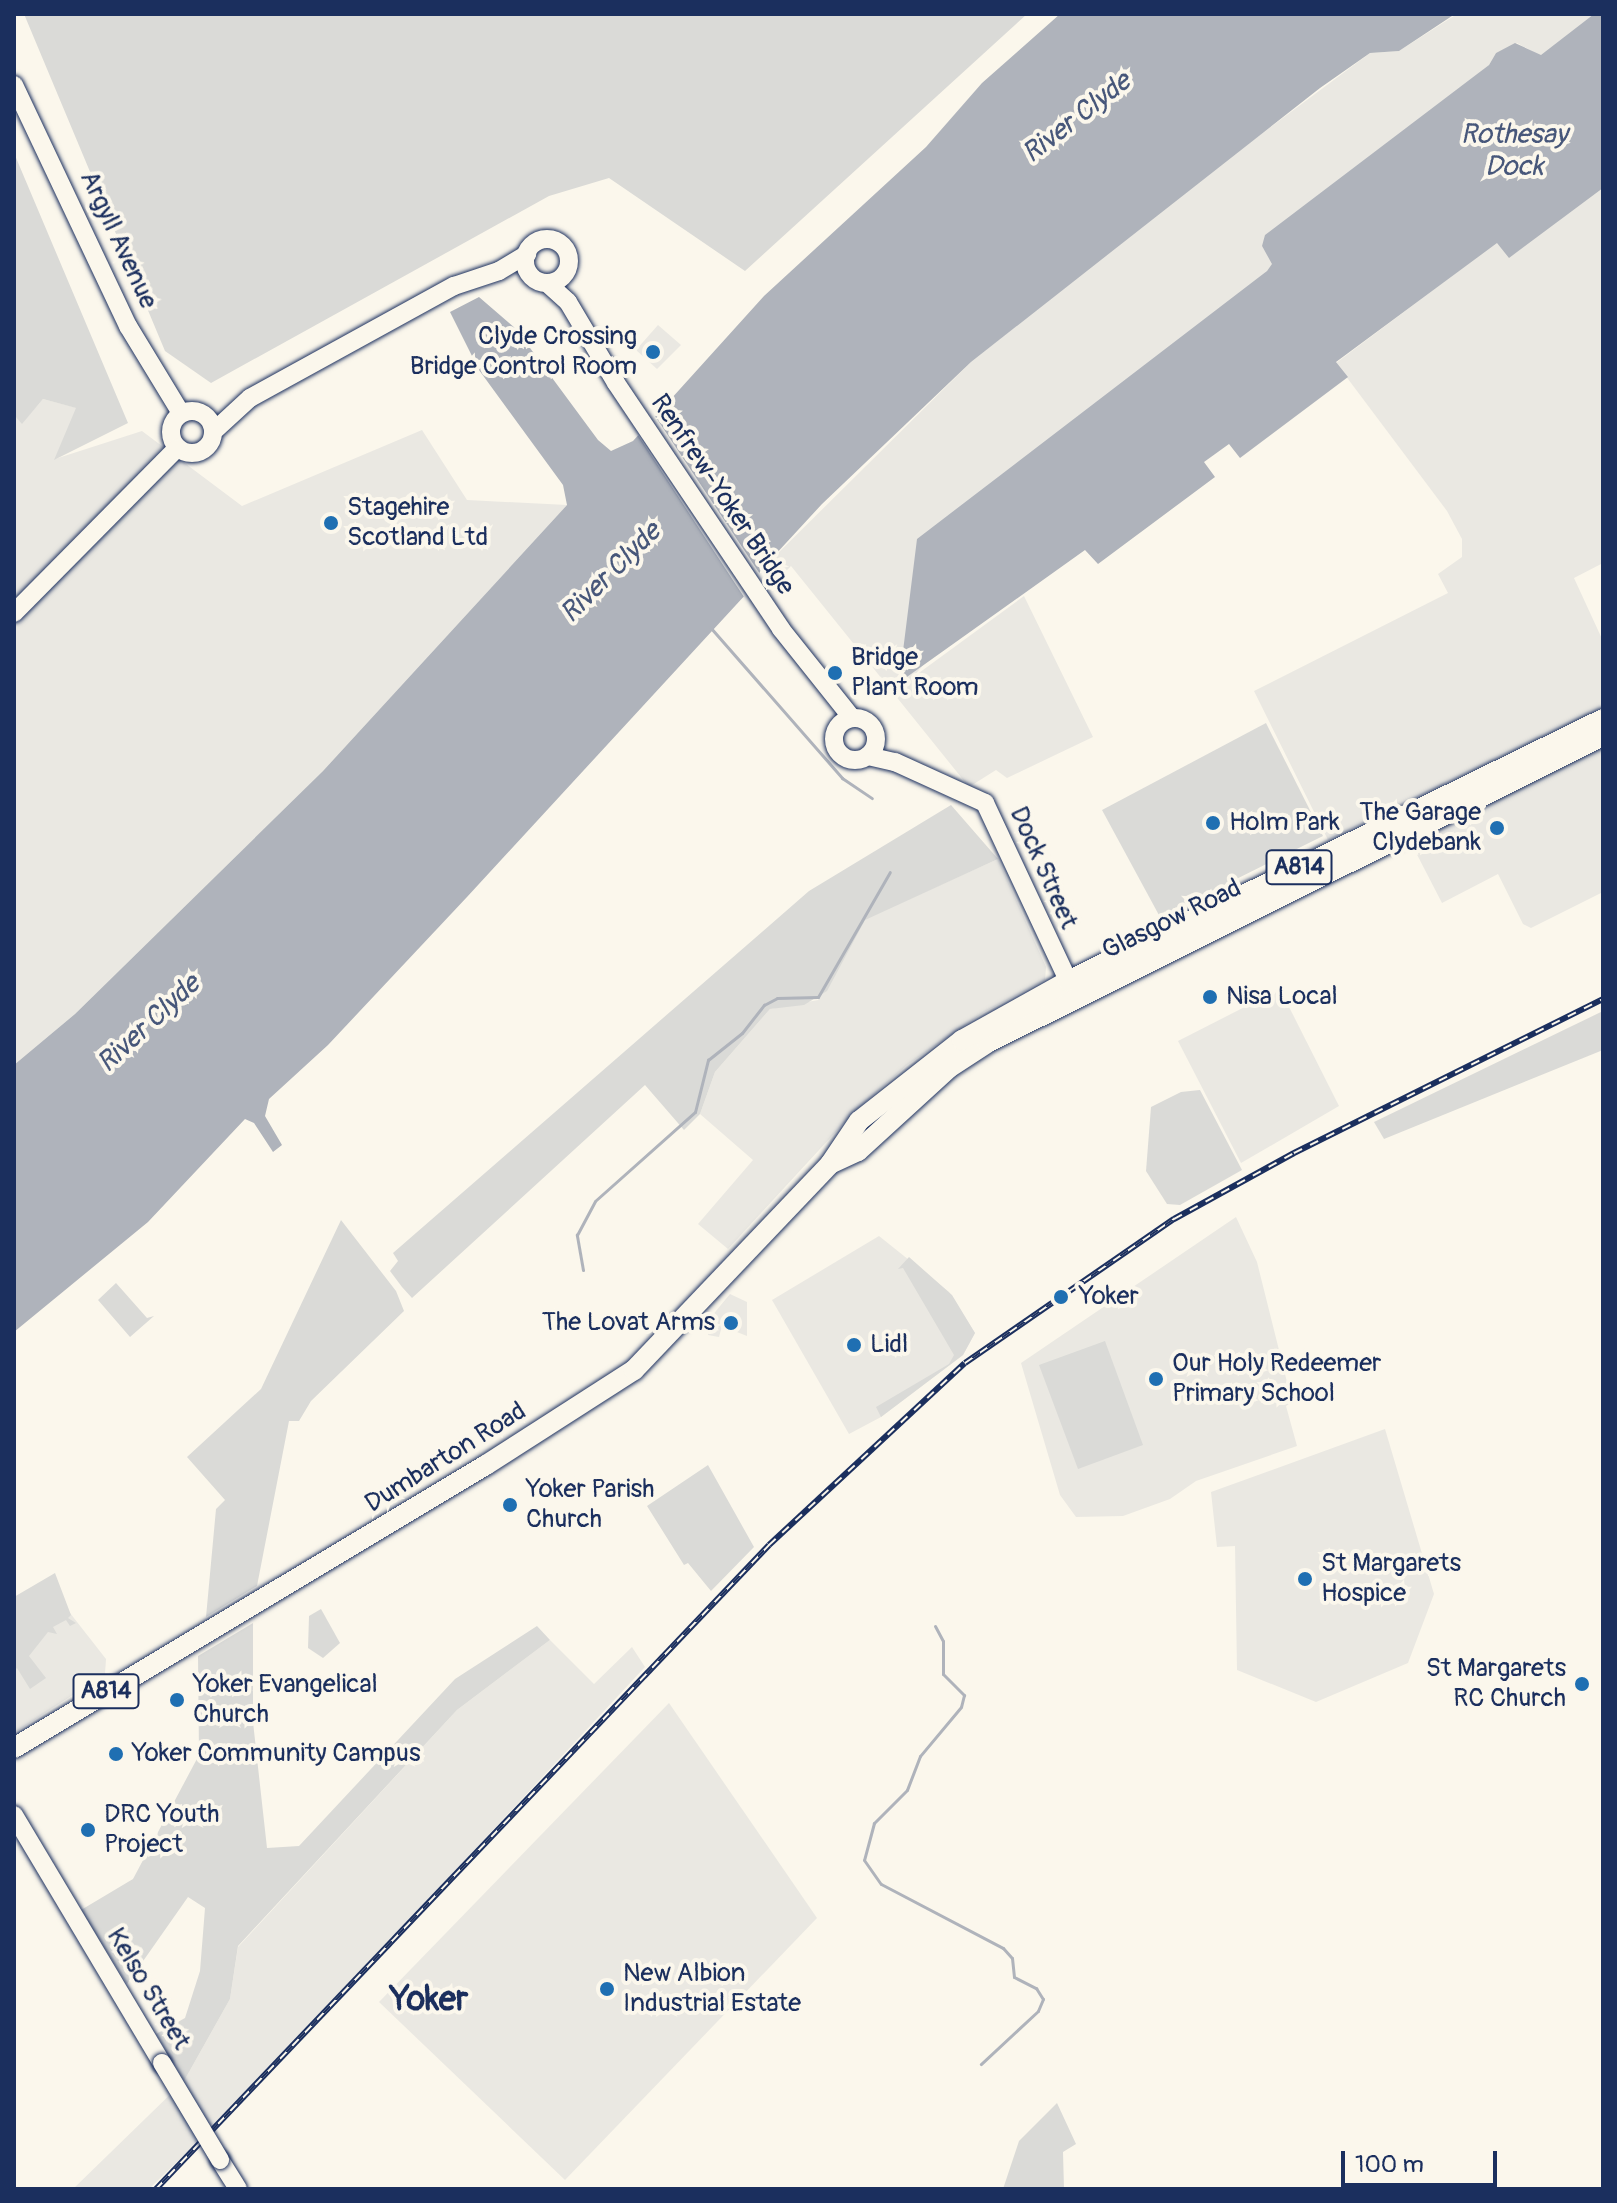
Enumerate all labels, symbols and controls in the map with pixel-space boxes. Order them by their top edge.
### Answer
water label: River Clyde [1016,65,1138,171]
water label: Rothesay Dock [1461,118,1567,184]
street label: Argyll Avenue [73,166,163,314]
place label: Clyde Crossing Bridge Control Room [410,321,637,382]
marker: Clyde Crossing Bridge Control Room [644,343,662,361]
street label: Renfrew-Yoker Bridge [643,389,801,601]
place label: Stagehire Scotland Ltd [347,492,488,554]
marker: Stagehire Scotland Ltd [322,514,340,532]
water label: River Clyde [554,516,668,630]
place label: Bridge Plant Room [851,642,979,704]
marker: Bridge Plant Room [826,664,844,682]
place label: The Garage Clydebank [1359,797,1481,858]
street label: Dock Street [1002,802,1084,934]
place label: Holm Park [1229,807,1340,839]
marker: Holm Park [1204,814,1222,832]
marker: The Garage Clydebank [1488,819,1506,837]
road number: A814 [1265,847,1333,887]
street label: Glasgow Road [1097,873,1247,967]
water label: River Clyde [91,968,207,1080]
place label: Nisa Local [1226,981,1338,1013]
marker: Nisa Local [1201,988,1219,1006]
place label: Yoker [1079,1281,1139,1313]
marker: Yoker [1050,1286,1072,1308]
place label: The Lovat Arms [542,1307,715,1339]
marker: The Lovat Arms [722,1314,740,1332]
place label: Lidl [870,1329,908,1361]
marker: Lidl [845,1336,863,1354]
place label: Our Holy Redeemer Primary School [1172,1348,1381,1410]
marker: Our Holy Redeemer Primary School [1147,1370,1165,1388]
street label: Dumbarton Road [360,1396,532,1520]
place label: Yoker Parish Church [526,1474,654,1536]
marker: Yoker Parish Church [501,1496,519,1514]
place label: St Margarets Hospice [1321,1548,1461,1610]
marker: St Margarets Hospice [1296,1570,1314,1588]
place label: St Margarets RC Church [1426,1653,1566,1714]
place label: Yoker Evangelical Church [193,1669,378,1730]
road number: A814 [72,1671,140,1711]
marker: St Margarets RC Church [1573,1675,1591,1693]
marker: Yoker Evangelical Church [168,1691,186,1709]
place label: Yoker Community Campus [132,1738,421,1770]
marker: Yoker Community Campus [107,1745,125,1763]
place label: DRC Youth Project [104,1799,220,1860]
marker: DRC Youth Project [79,1821,97,1839]
street label: Kelso Street [99,1922,197,2056]
place label: New Albion Industrial Estate [623,1958,801,2020]
district label: Yoker [390,1980,468,2020]
marker: New Albion Industrial Estate [598,1980,616,1998]
scale bar [1345,2135,1501,2185]
text: 100 m [1355,2150,1424,2179]

